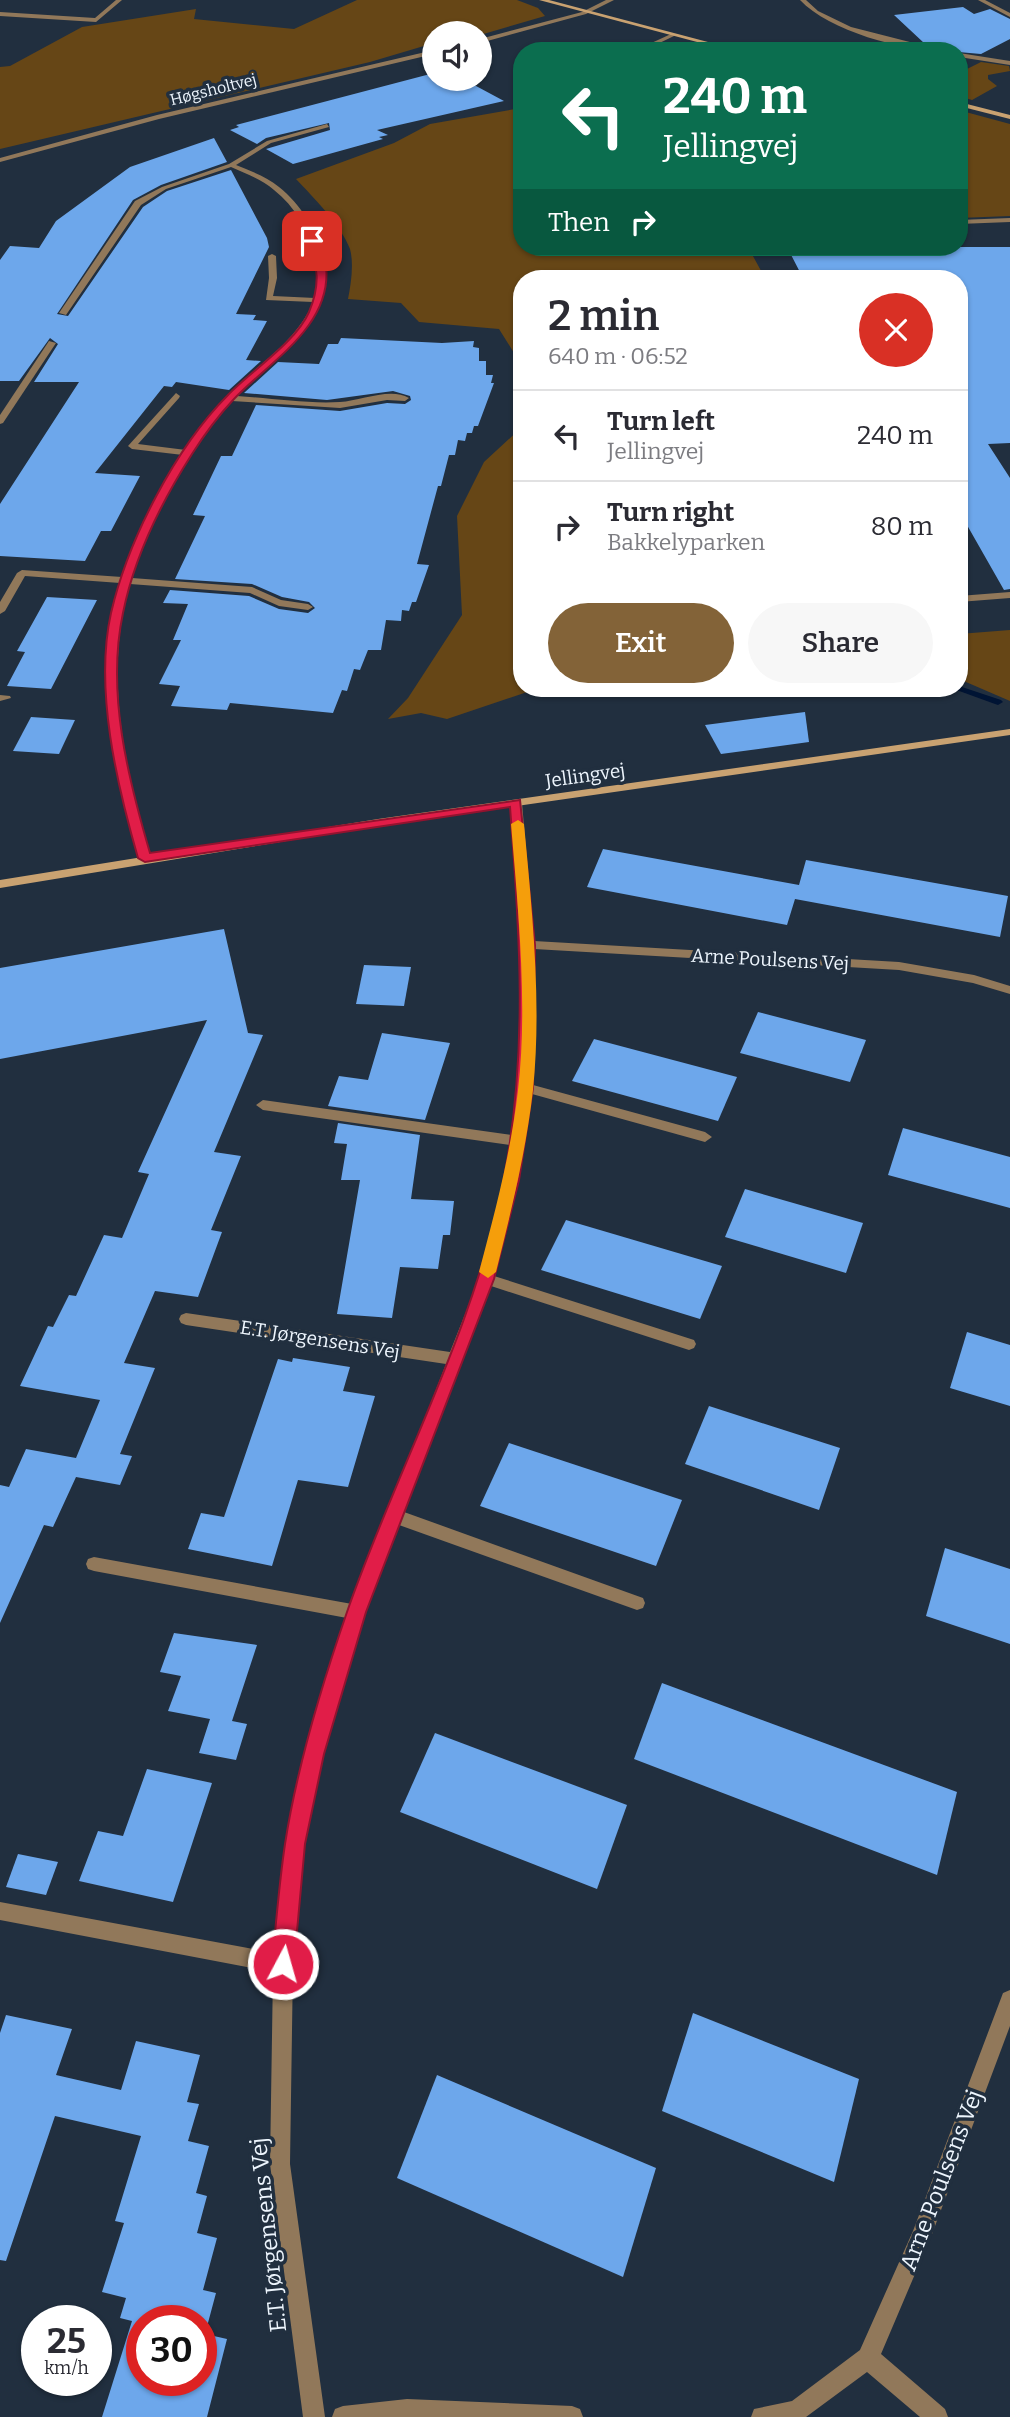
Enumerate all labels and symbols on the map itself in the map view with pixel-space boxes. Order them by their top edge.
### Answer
street label: Høgsholtvej [168,70,258,109]
pin [282,211,342,271]
street label: Jellingvej [543,759,626,793]
street label: Arne Poulsens Vej [690,944,849,975]
street label: E.T. Jørgensens Vej [239,1316,401,1363]
position arrow [246,1927,320,2001]
street label: Arne Poulsens Vej [894,2086,988,2274]
street label: E.T. Jørgensens Vej [244,2137,292,2333]
speed limit sign: 30 [126,2305,217,2396]

